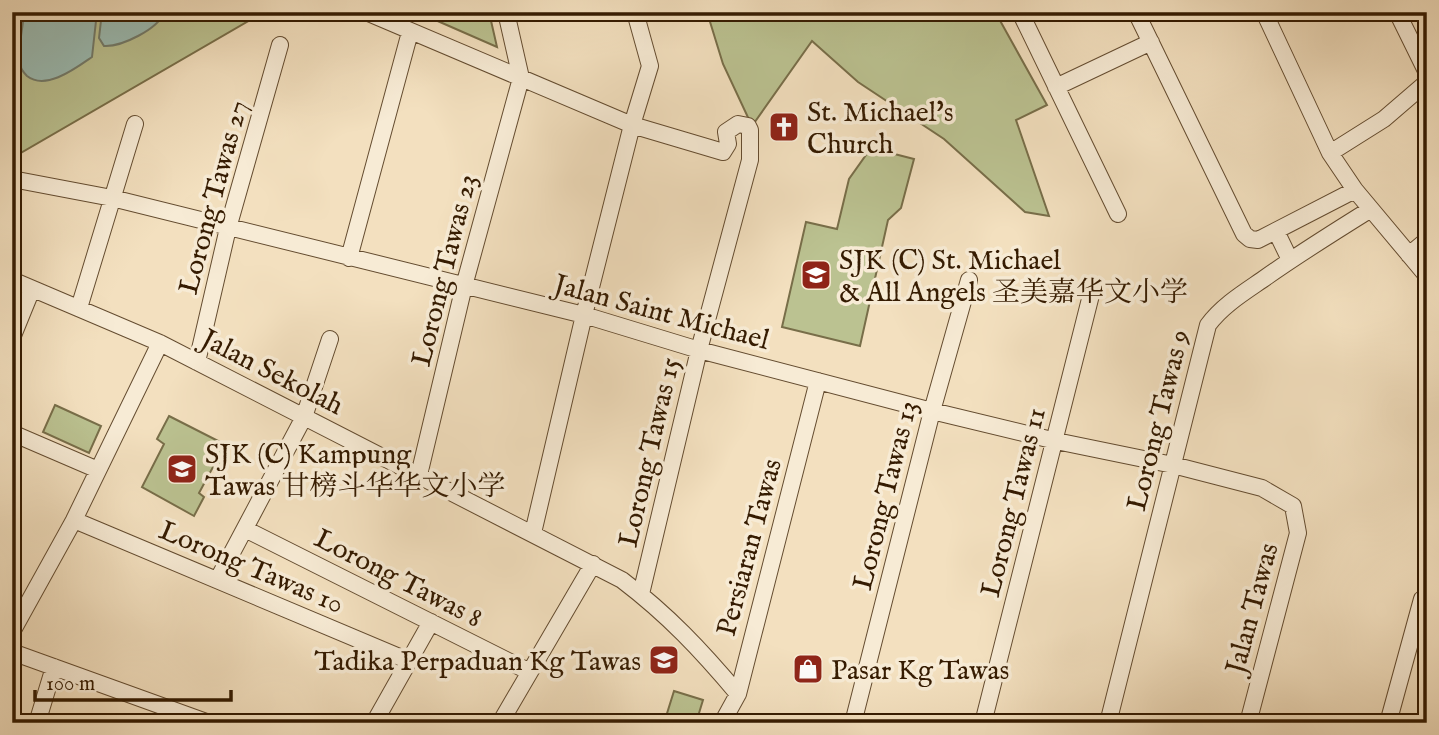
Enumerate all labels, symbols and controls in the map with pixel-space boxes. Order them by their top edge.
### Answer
place label: St. Michael's Church [807,96,954,163]
street label: Lorong Tawas 27 [172,97,257,298]
church icon: St. Michael's Church [767,110,801,144]
street label: Lorong Tawas 23 [405,171,486,370]
place label: SJK (C) St. Michael & All Angels 圣美嘉华文小学 [839,244,1188,311]
school or university icon: SJK (C) St. Michael & All Angels 圣美嘉华文小学 [799,258,833,292]
street label: Jalan Saint Michael [547,267,773,359]
street label: Jalan Sekolah [192,321,349,424]
street label: Lorong Tawas 9 [1120,326,1199,515]
street label: Lorong Tawas 15 [612,354,689,551]
street label: Lorong Tawas 13 [846,397,927,594]
street label: Lorong Tawas 11 [974,404,1055,601]
place label: SJK (C) Kampung Tawas 甘榜斗华华文小学 [205,438,505,505]
school or university icon: SJK (C) Kampung Tawas 甘榜斗华华文小学 [165,452,199,486]
street label: Persiaran Tawas [710,455,791,640]
street label: Lorong Tawas 10 [153,514,349,623]
street label: Lorong Tawas 8 [308,522,488,637]
street label: Jalan Tawas [1218,539,1288,681]
school or university icon: Tadika Perpaduan Kg Tawas [647,643,681,677]
place label: Tadika Perpaduan Kg Tawas [314,645,641,680]
shop icon: Pasar Kg Tawas [791,652,825,686]
place label: Pasar Kg Tawas [831,654,1009,689]
scale bar [35,658,231,702]
text: 100 m [46,671,95,698]

